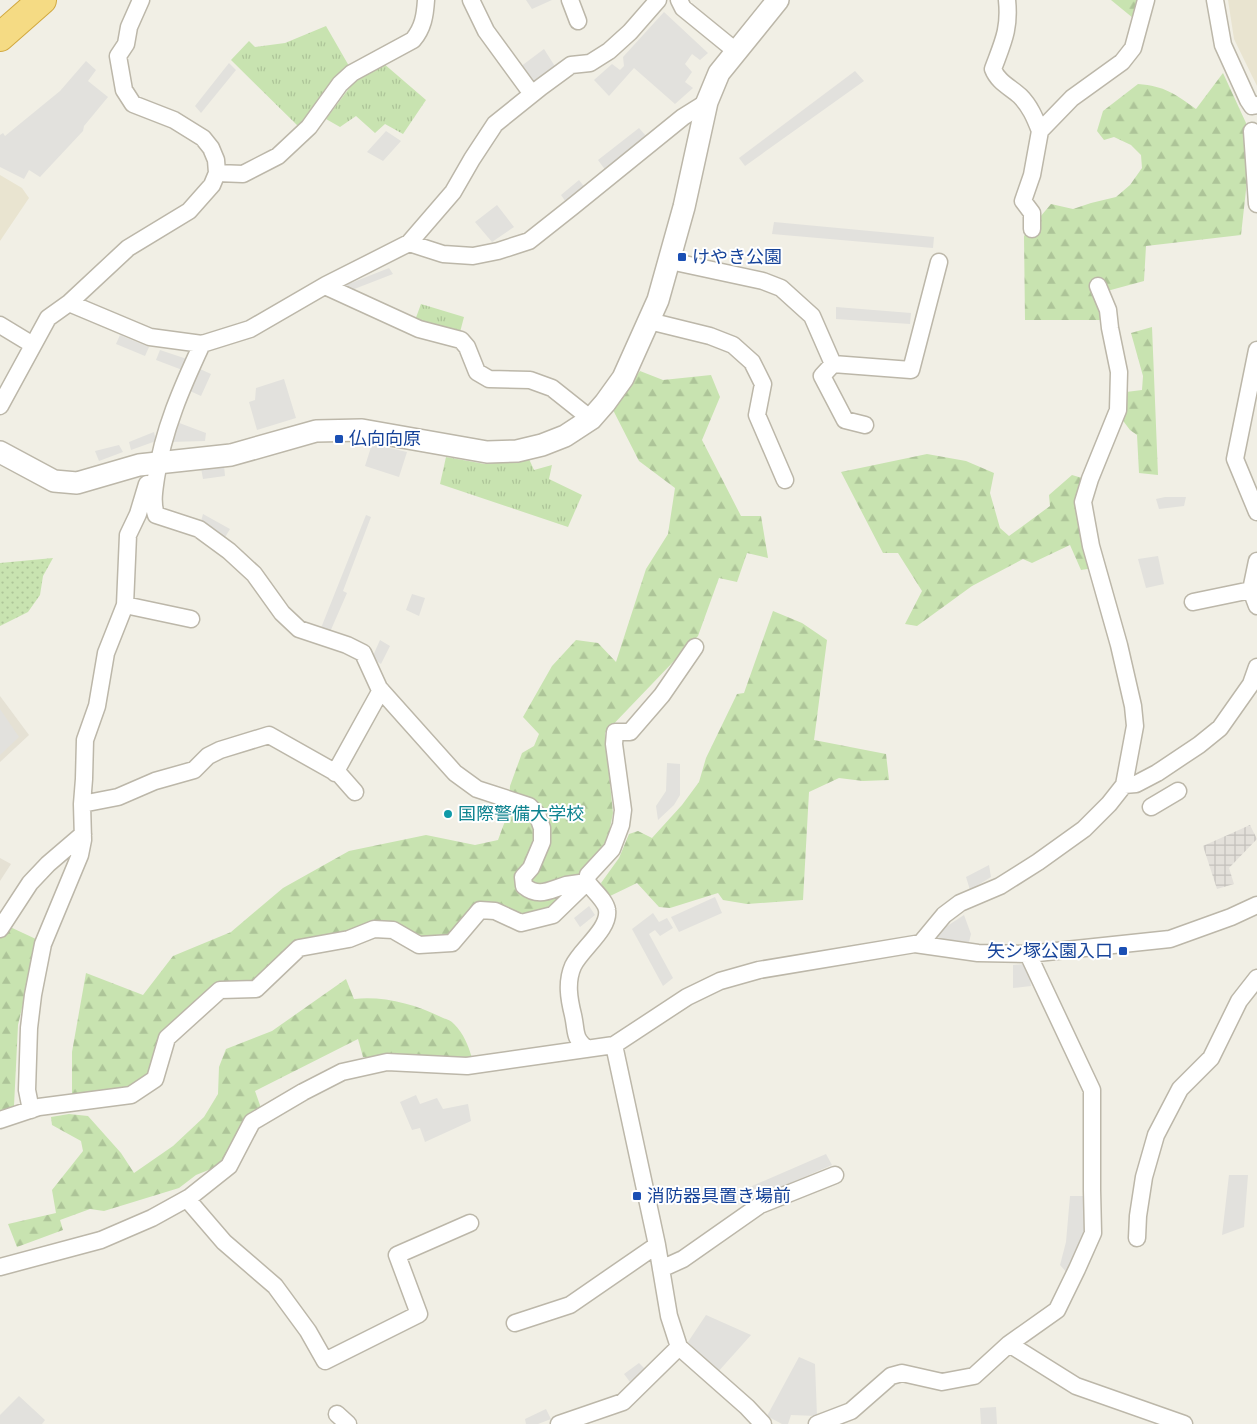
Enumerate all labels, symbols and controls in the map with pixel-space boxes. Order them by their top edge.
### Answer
place label: けやき公園 [692,245,782,270]
marker: けやき公園 [676,251,688,263]
place label: 仏向向原 [349,427,421,452]
marker: 仏向向原 [333,433,345,445]
place label: 国際警備大学校 [458,802,584,827]
marker: 国際警備大学校 [442,808,454,820]
place label: 矢シ塚公園入口 [987,939,1113,964]
marker: 矢シ塚公園入口 [1117,945,1129,957]
place label: 消防器具置き場前 [647,1184,791,1209]
marker: 消防器具置き場前 [631,1190,643,1202]

